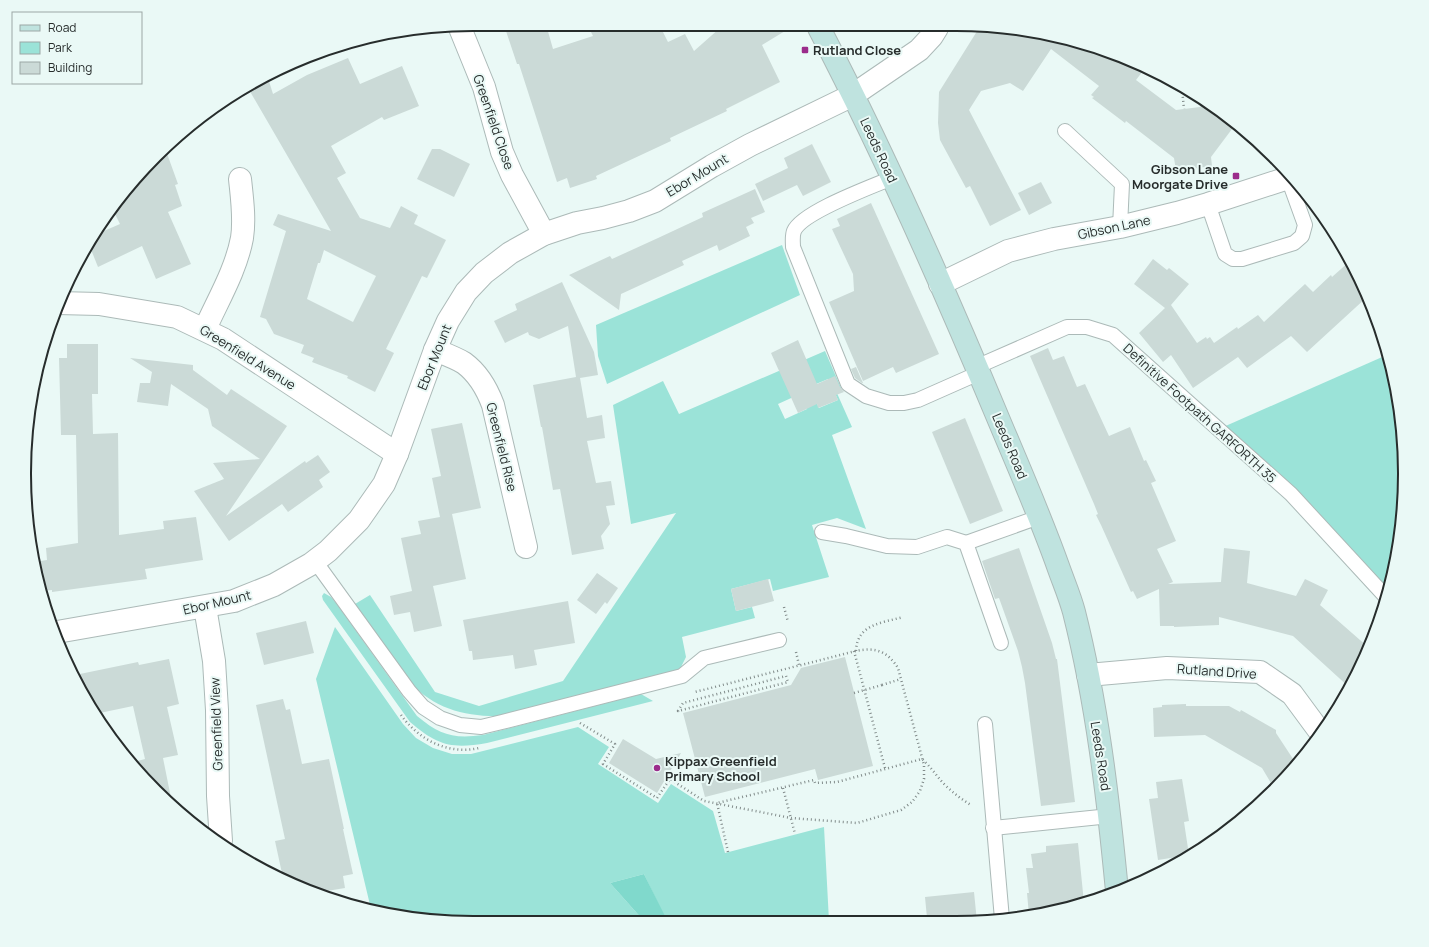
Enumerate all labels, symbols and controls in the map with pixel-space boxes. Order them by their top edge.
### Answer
legend [12,12,142,84]
text: Road [48,19,76,36]
text: Park [48,39,73,56]
place label: Rutland Close [813,41,901,59]
marker: Rutland Close [800,45,810,55]
text: Building [48,59,92,76]
street label: Greenfield Close [469,72,519,172]
street label: Leeds Road [856,115,902,185]
street label: Ebor Mount [663,149,731,201]
place label: Gibson Lane Moorgate Drive [1132,160,1228,193]
marker: Gibson Lane Moorgate Drive [1231,171,1241,181]
street label: Gibson Lane [1076,210,1152,243]
street label: Greenfield Avenue [197,320,300,394]
street label: Ebor Mount [413,321,455,393]
street label: Definitive Footpath GARFORTH 35 [1119,339,1281,487]
street label: Greenfield Rise [482,401,522,494]
street label: Leeds Road [988,410,1032,482]
street label: Ebor Mount [181,585,253,619]
street label: Rutland Drive [1177,659,1258,683]
street label: Greenfield View [205,677,227,771]
street label: Leeds Road [1087,720,1115,792]
place label: Kippax Greenfield Primary School [665,752,777,785]
marker: Kippax Greenfield Primary School [652,763,662,773]

